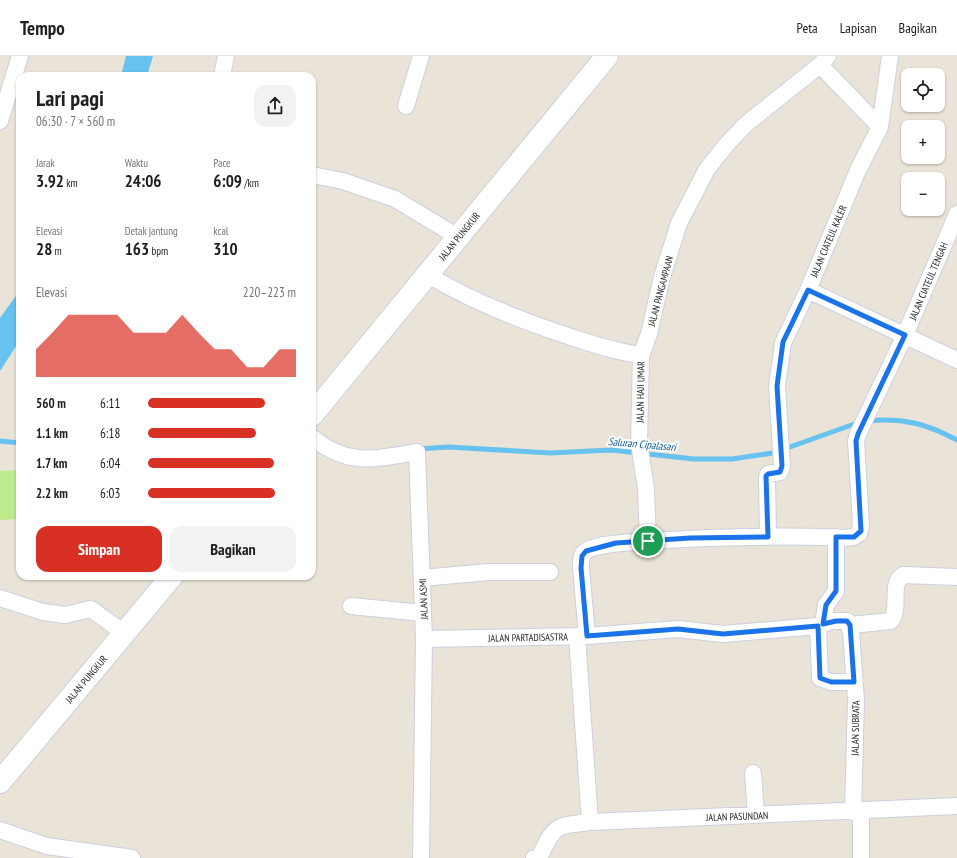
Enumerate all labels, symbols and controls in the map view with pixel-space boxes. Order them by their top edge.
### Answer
text: Tempo [20,16,65,40]
text: Peta [797,19,818,37]
text: Lapisan [840,19,877,37]
text: Bagikan [899,19,937,37]
map controls [901,68,945,216]
button: locate [901,68,945,112]
text: Lari pagi [36,84,104,112]
button: share [254,85,296,127]
text: 06:30 · 7 × 560 m [36,113,115,130]
button: + [901,120,945,164]
text: Jarak [36,156,55,170]
text: Waktu [125,156,148,170]
text: Pace [213,156,231,170]
text: 3.92 [36,170,64,192]
text: 24:06 [125,170,161,192]
text: 6:09 [213,170,242,192]
button: − [901,172,945,216]
text: km [64,176,78,190]
text: /km [242,176,259,190]
street label: JALAN CIATEUL KALER [807,203,850,280]
street label: JALAN PUNGKUR [435,209,483,264]
text: Elevasi [36,224,62,238]
text: Detak jantung [125,224,178,238]
text: kcal [213,224,228,238]
text: 28 [36,238,52,260]
text: 163 [125,238,149,260]
text: 310 [213,238,238,260]
street label: JALAN CIATEUL TENGAH [906,240,951,323]
text: m [52,244,62,258]
text: bpm [149,244,168,258]
street label: JALAN PANGAMPAAN [645,254,676,329]
text: Elevasi [36,284,67,301]
text: 220–223 m [243,284,296,301]
street label: JALAN HAJI UMAR [633,361,648,424]
text: 560 m [36,395,66,412]
text: 6:11 [100,395,120,412]
text: 1.1 km [36,425,68,442]
text: 6:18 [100,425,120,442]
water label: Saluran Cipalasari [607,434,678,454]
text: 1.7 km [36,455,67,472]
text: 6:04 [100,455,120,472]
text: 2.2 km [36,485,68,502]
text: 6:03 [100,485,120,502]
pin [631,524,665,558]
button: Simpan [36,526,162,572]
button: Bagikan [170,526,296,572]
icon: arrive [637,530,659,552]
street label: JALAN ASMI [416,578,431,621]
street label: JALAN PARTADISASTRA [487,630,568,645]
street label: JALAN PUNGKUR [62,653,110,707]
street label: JALAN SUBRATA [849,700,862,757]
street label: JALAN PASUNDAN [705,809,768,824]

